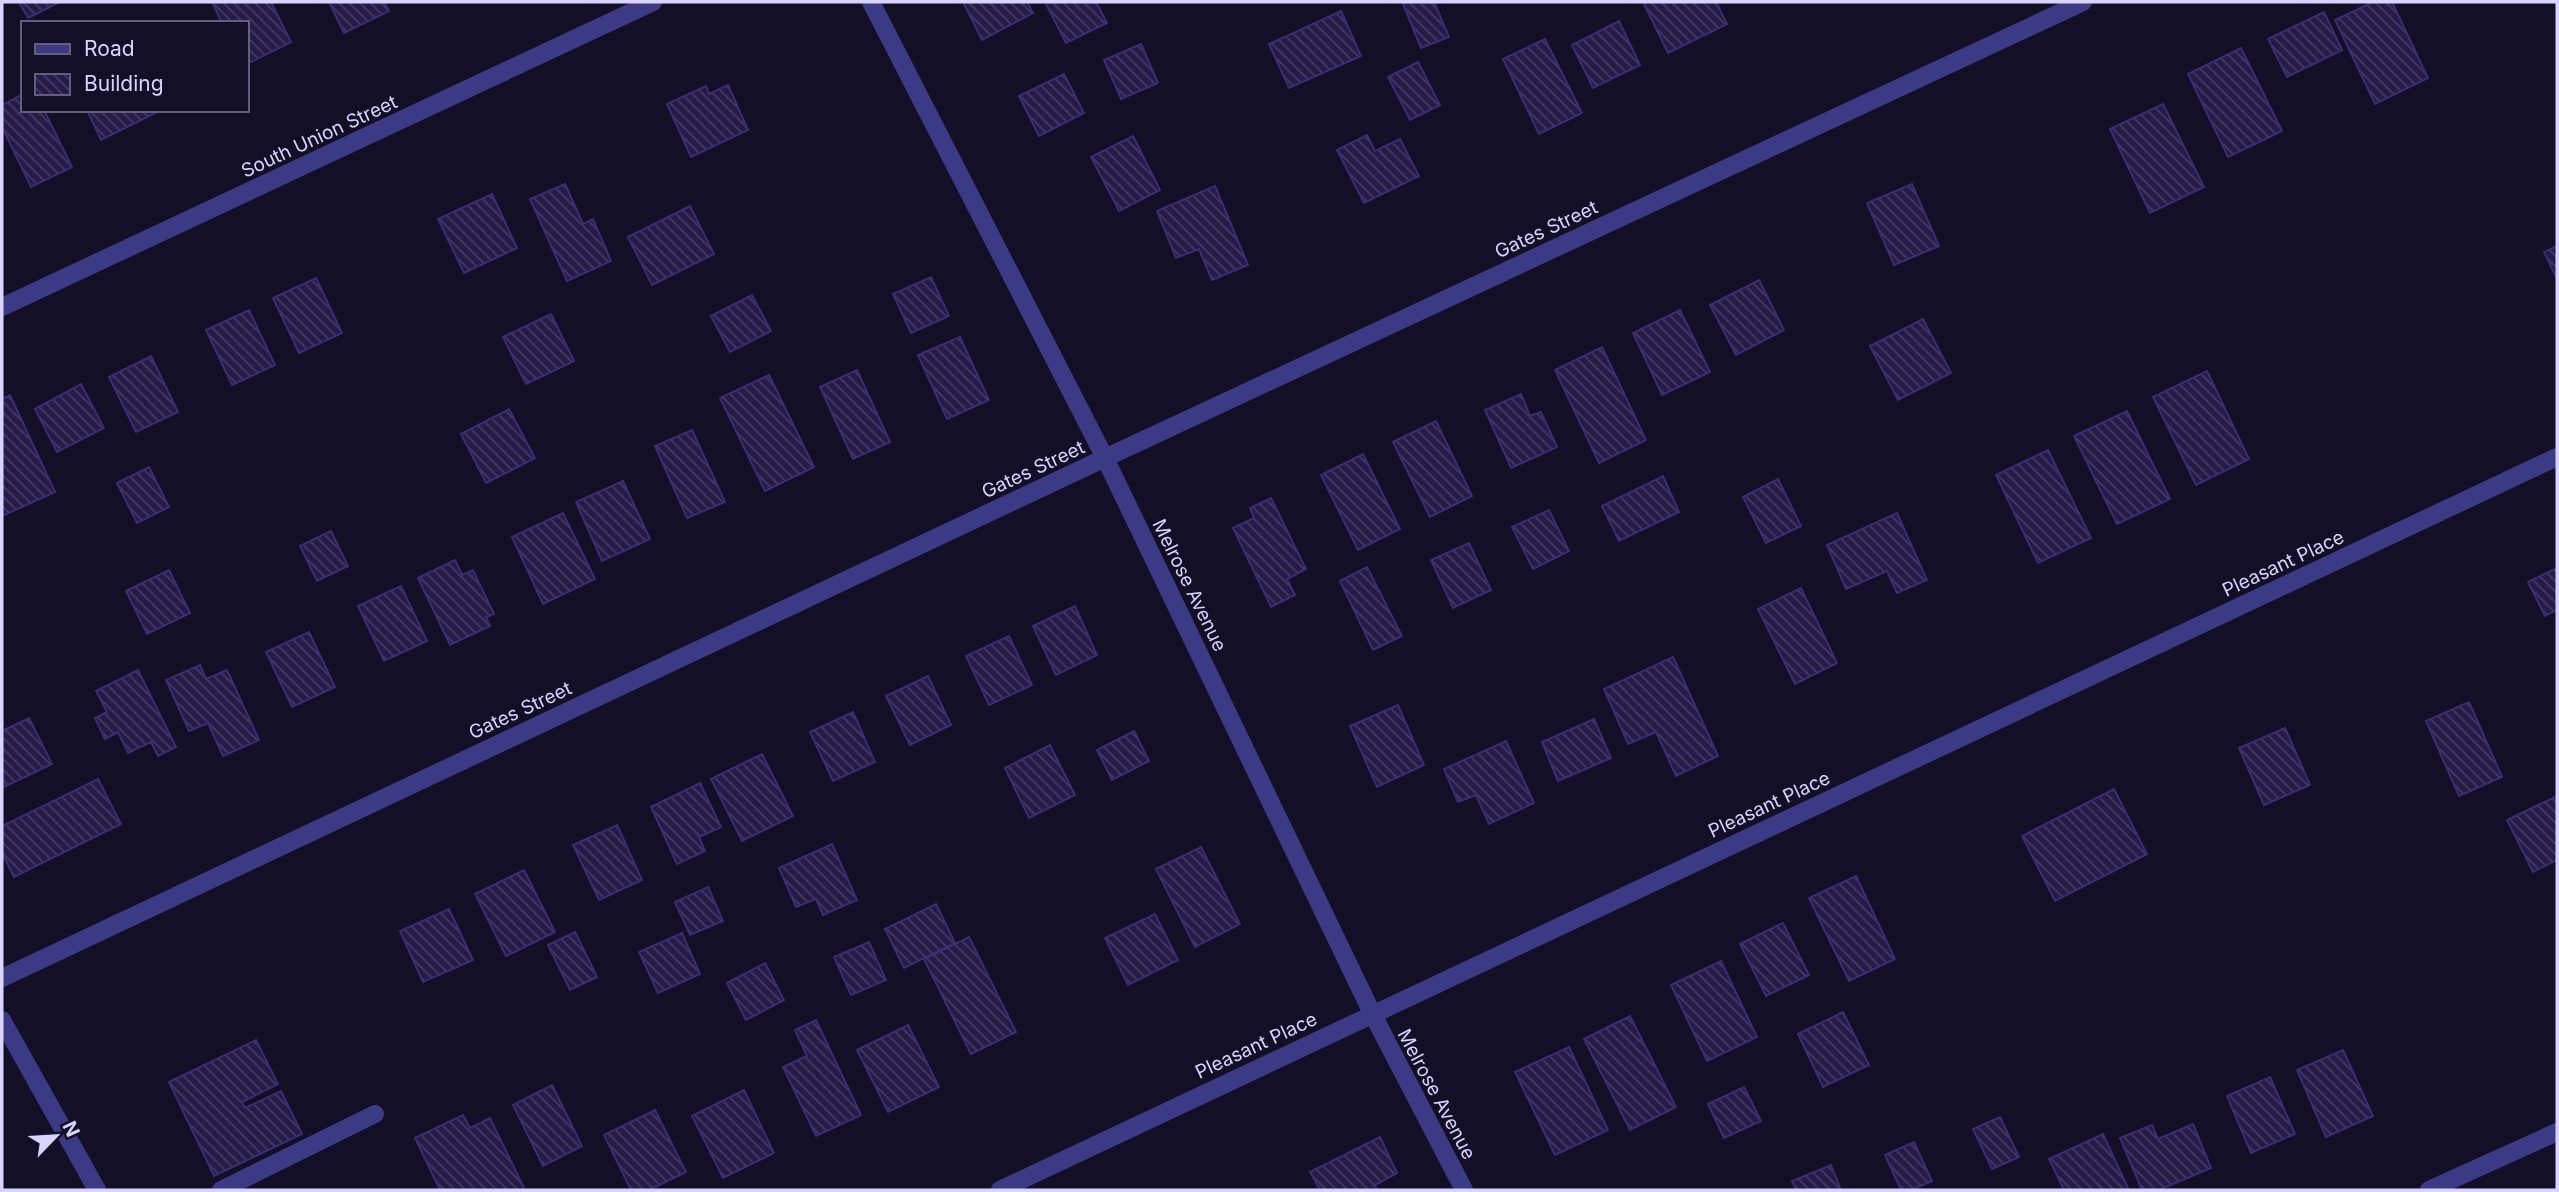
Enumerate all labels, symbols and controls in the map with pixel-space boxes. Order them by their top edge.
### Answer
legend [21,21,248,112]
text: Road [84,36,135,61]
text: Building [84,71,164,96]
street label: South Union Street [238,90,401,183]
street label: Gates Street [1491,196,1601,263]
street label: Gates Street [978,436,1088,503]
street label: Melrose Avenue [1148,515,1232,655]
street label: Pleasant Place [2219,525,2348,602]
street label: Gates Street [465,677,575,744]
street label: Pleasant Place [1705,766,1834,843]
street label: Pleasant Place [1192,1007,1321,1084]
street label: Melrose Avenue [1393,1025,1481,1163]
north arrow [21,1101,91,1171]
text: N [57,1118,84,1140]

